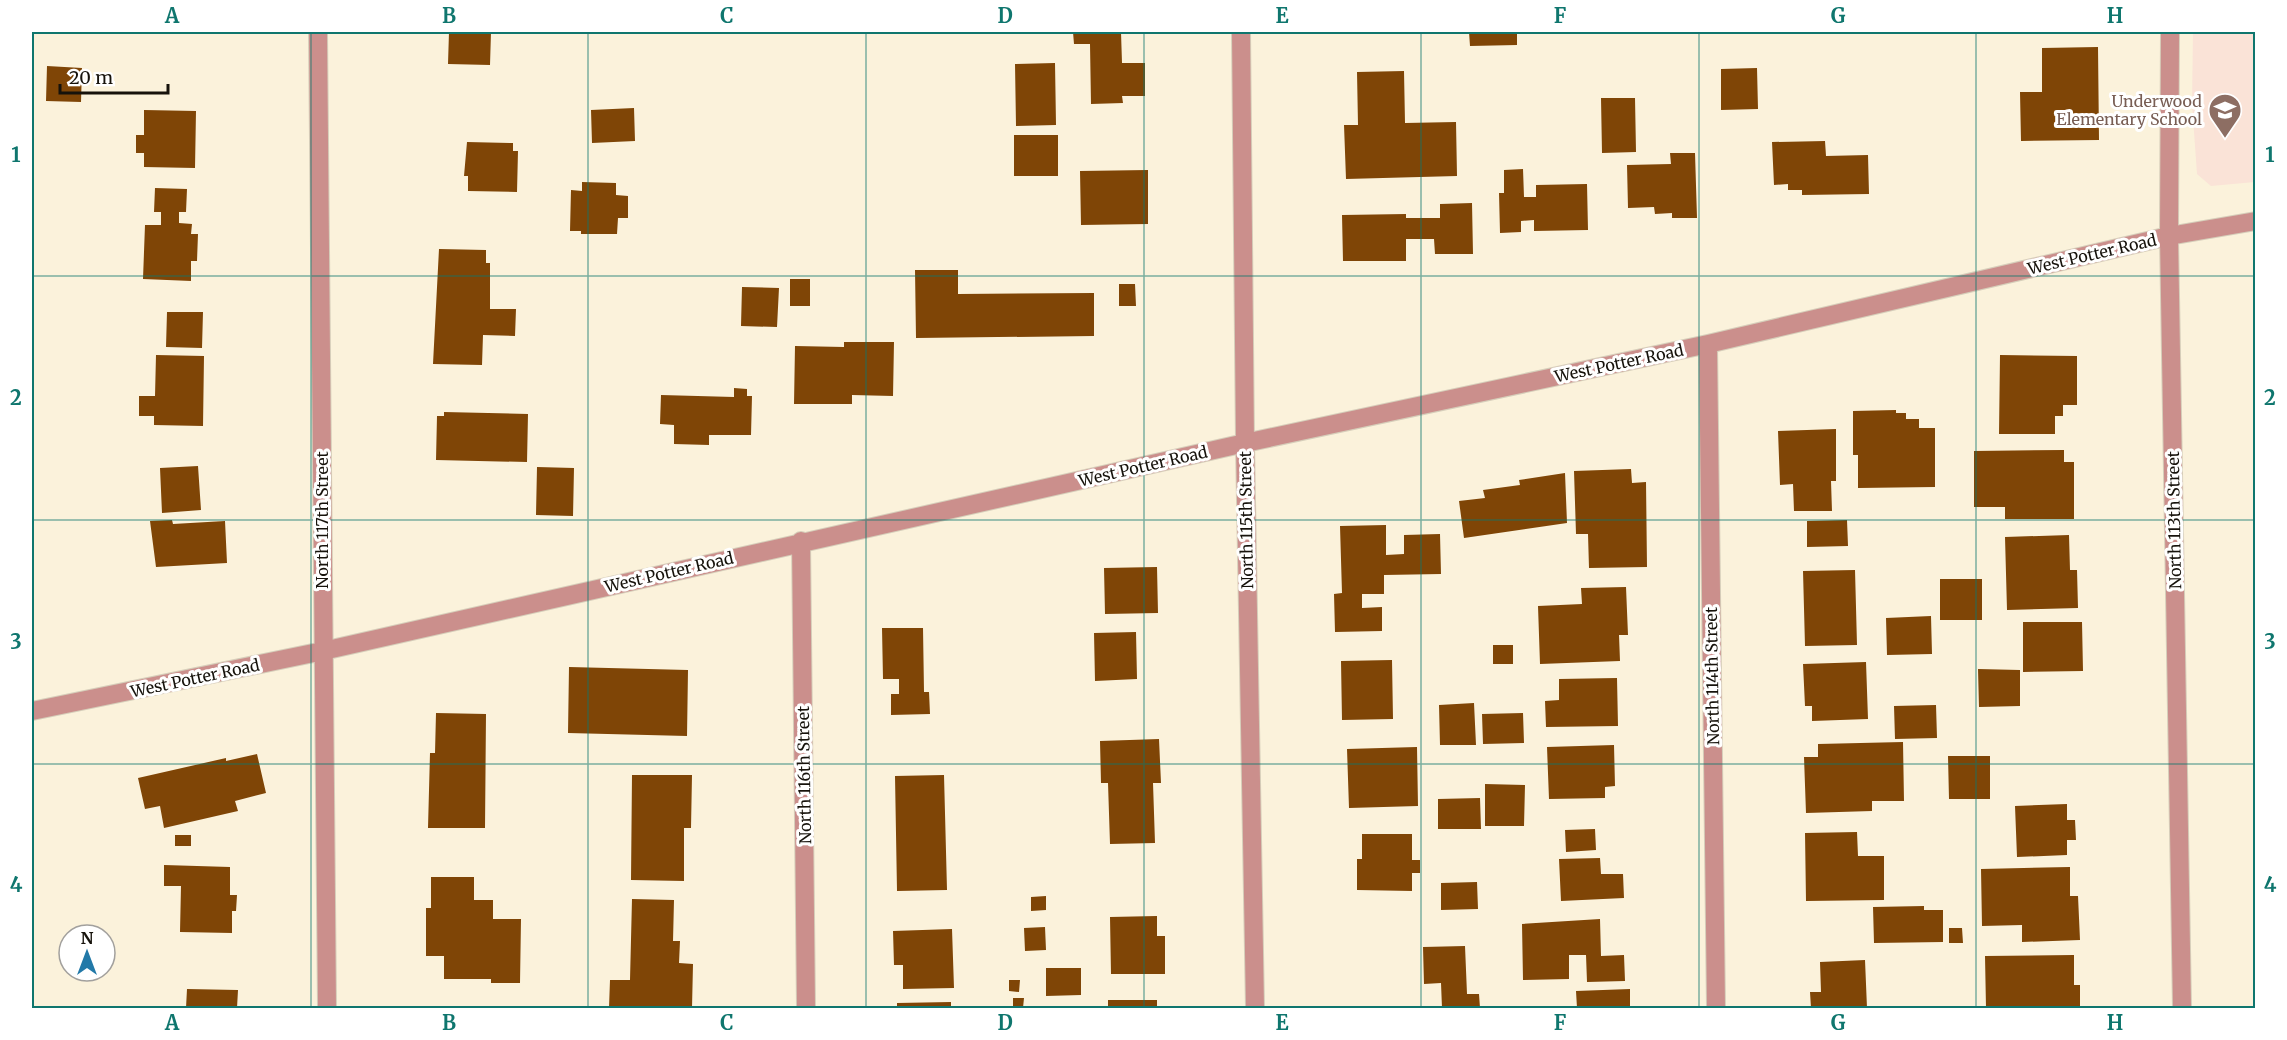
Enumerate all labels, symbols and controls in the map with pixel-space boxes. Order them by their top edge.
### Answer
text: A [164,3,180,28]
text: B [442,3,456,28]
text: C [720,3,734,28]
text: D [997,3,1013,28]
text: E [1275,3,1289,28]
text: F [1554,3,1567,28]
text: G [1831,3,1846,28]
text: H [2107,3,2123,28]
scale bar [60,57,168,95]
text: 20 m [69,66,113,89]
place label: Underwood Elementary School [2056,91,2202,129]
school or university icon: Underwood Elementary School [2207,92,2243,139]
text: 1 [11,142,21,167]
text: 1 [2265,142,2275,167]
street label: West Potter Road [2025,229,2159,279]
street label: West Potter Road [1552,339,1686,387]
text: 2 [10,385,22,410]
text: 2 [2264,385,2276,410]
street label: West Potter Road [1076,441,1210,491]
street label: North 115th Street [1235,450,1257,589]
street label: North 113th Street [2163,450,2185,589]
street label: North 117th Street [312,451,332,589]
street label: West Potter Road [602,547,736,597]
street label: North 114th Street [1701,606,1723,745]
text: 3 [10,629,22,654]
text: 3 [2264,629,2276,654]
street label: West Potter Road [128,654,262,702]
street label: North 116th Street [793,705,815,844]
text: 4 [10,872,23,897]
text: 4 [2264,872,2277,897]
north arrow [57,923,117,983]
text: N [81,928,94,948]
text: A [164,1010,180,1035]
text: B [442,1010,456,1035]
text: C [720,1010,734,1035]
text: D [997,1010,1013,1035]
text: E [1275,1010,1289,1035]
text: F [1554,1010,1567,1035]
text: G [1831,1010,1846,1035]
text: H [2107,1010,2123,1035]

